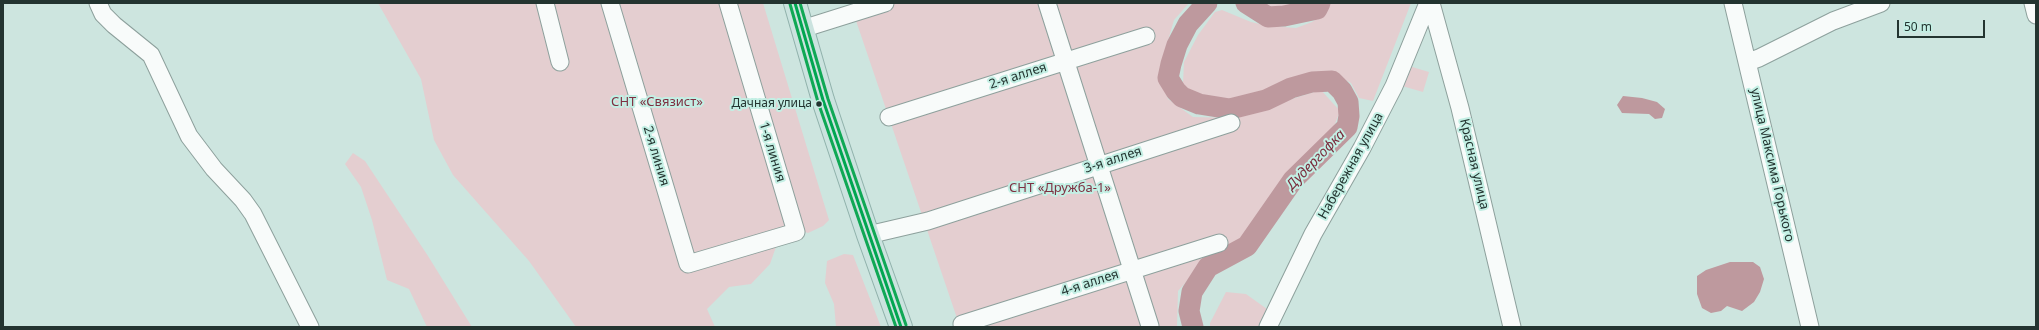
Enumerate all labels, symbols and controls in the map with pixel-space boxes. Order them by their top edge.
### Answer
scale bar [1899,12,1987,38]
text: 50 m [1904,18,1932,35]
street label: 2-я аллея [987,59,1049,93]
street label: улица Максима Горького [1747,87,1797,243]
park label: СНТ «Связист» [611,94,703,110]
place label: Дачная улица [731,97,812,111]
marker: Дачная улица [814,99,824,109]
street label: Набережная улица [1315,110,1387,222]
street label: Красная улица [1456,117,1492,211]
street label: 1-я линия [756,120,788,184]
street label: 2-я линия [640,124,672,188]
water label: Дудергофка [1283,126,1349,194]
street label: 3-я аллея [1082,143,1144,177]
park label: СНТ «Дружба-1» [1009,180,1111,196]
street label: 4-я аллея [1059,266,1121,300]

